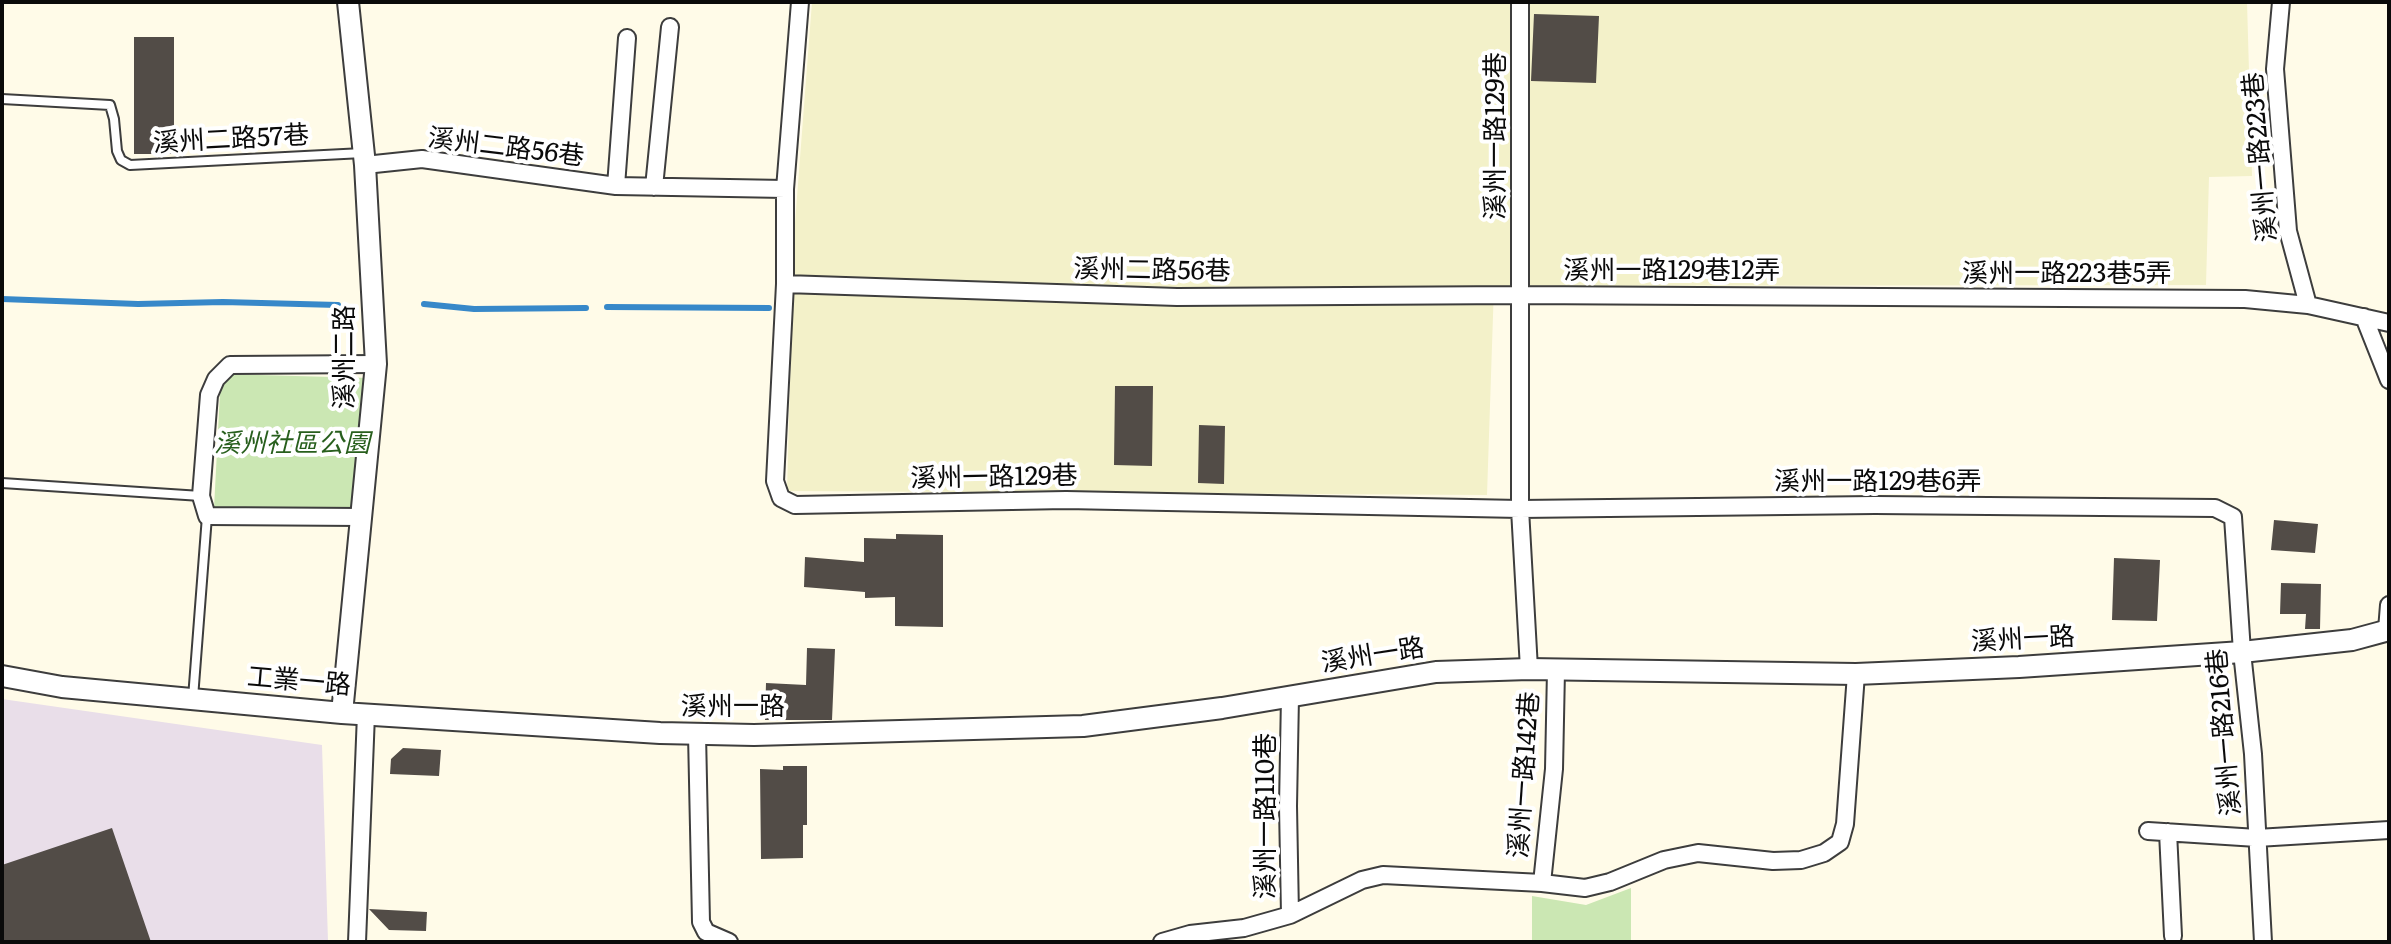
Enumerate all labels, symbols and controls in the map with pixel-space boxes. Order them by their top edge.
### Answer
street label: 溪州一路129巷 [1480,52,1512,220]
street label: 溪州一路223巷 [2238,71,2284,243]
street label: 溪州二路57巷 [152,120,310,160]
street label: 溪州二路56巷 [426,123,586,173]
street label: 溪州二路56巷 [1073,254,1231,288]
street label: 溪州一路129巷12弄 [1563,255,1781,287]
street label: 溪州一路223巷5弄 [1962,258,2172,290]
street label: 溪州二路 [329,305,361,409]
park label: 溪州社區公園 [214,428,370,460]
street label: 溪州一路129巷 [910,461,1078,495]
street label: 溪州一路129巷6弄 [1774,466,1982,498]
street label: 溪州一路 [1970,622,2076,658]
street label: 溪州一路 [1319,632,1427,680]
street label: 溪州一路216巷 [2202,647,2248,817]
street label: 工業一路 [246,662,352,702]
street label: 溪州一路 [681,691,785,723]
street label: 溪州一路142巷 [1504,691,1546,859]
street label: 溪州一路110巷 [1250,733,1282,899]

